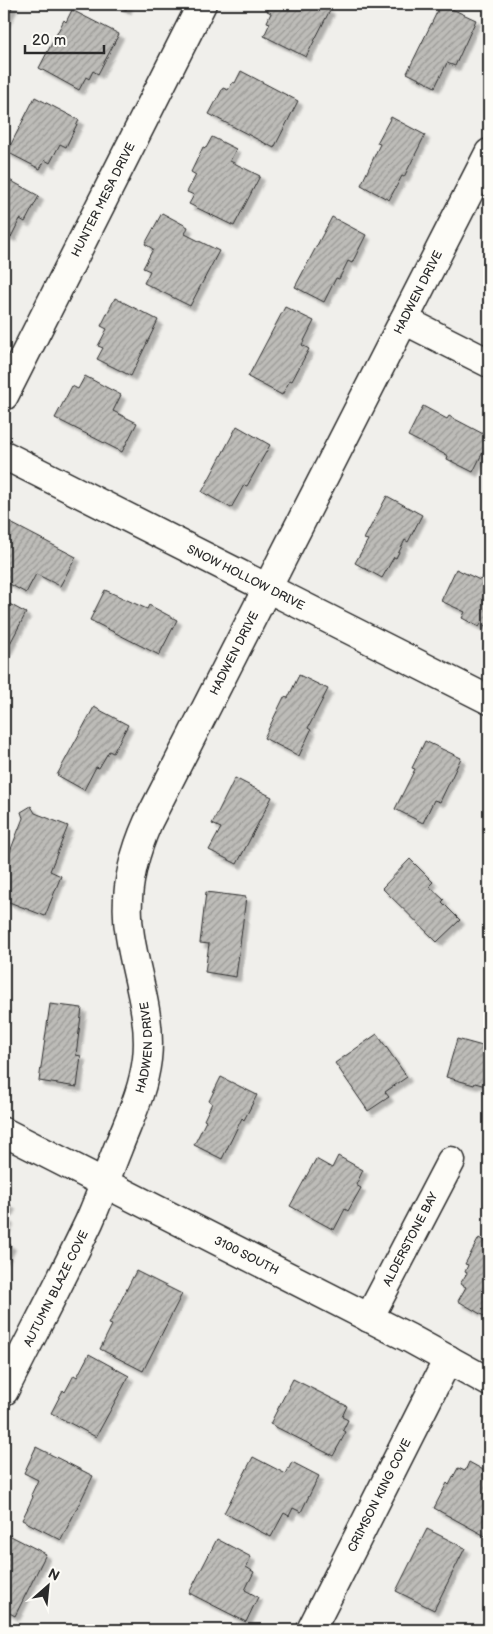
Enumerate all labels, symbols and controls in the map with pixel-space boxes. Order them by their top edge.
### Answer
scale bar [25,22,104,54]
text: 20 m [32,31,66,50]
street label: HUNTER MESA DRIVE [69,140,139,259]
street label: HADWEN DRIVE [391,248,446,337]
street label: SNOW HOLLOW DRIVE [184,542,307,614]
street label: HADWEN DRIVE [207,609,262,698]
street label: HADWEN DRIVE [133,1000,156,1095]
street label: ALDERSTONE BAY [380,1189,442,1289]
street label: AUTUMN BLAZE COVE [21,1228,92,1349]
street label: 3100 SOUTH [211,1233,281,1278]
street label: CRIMSON KING COVE [345,1436,415,1555]
north arrow [22,1562,72,1612]
text: N [45,1565,62,1585]

